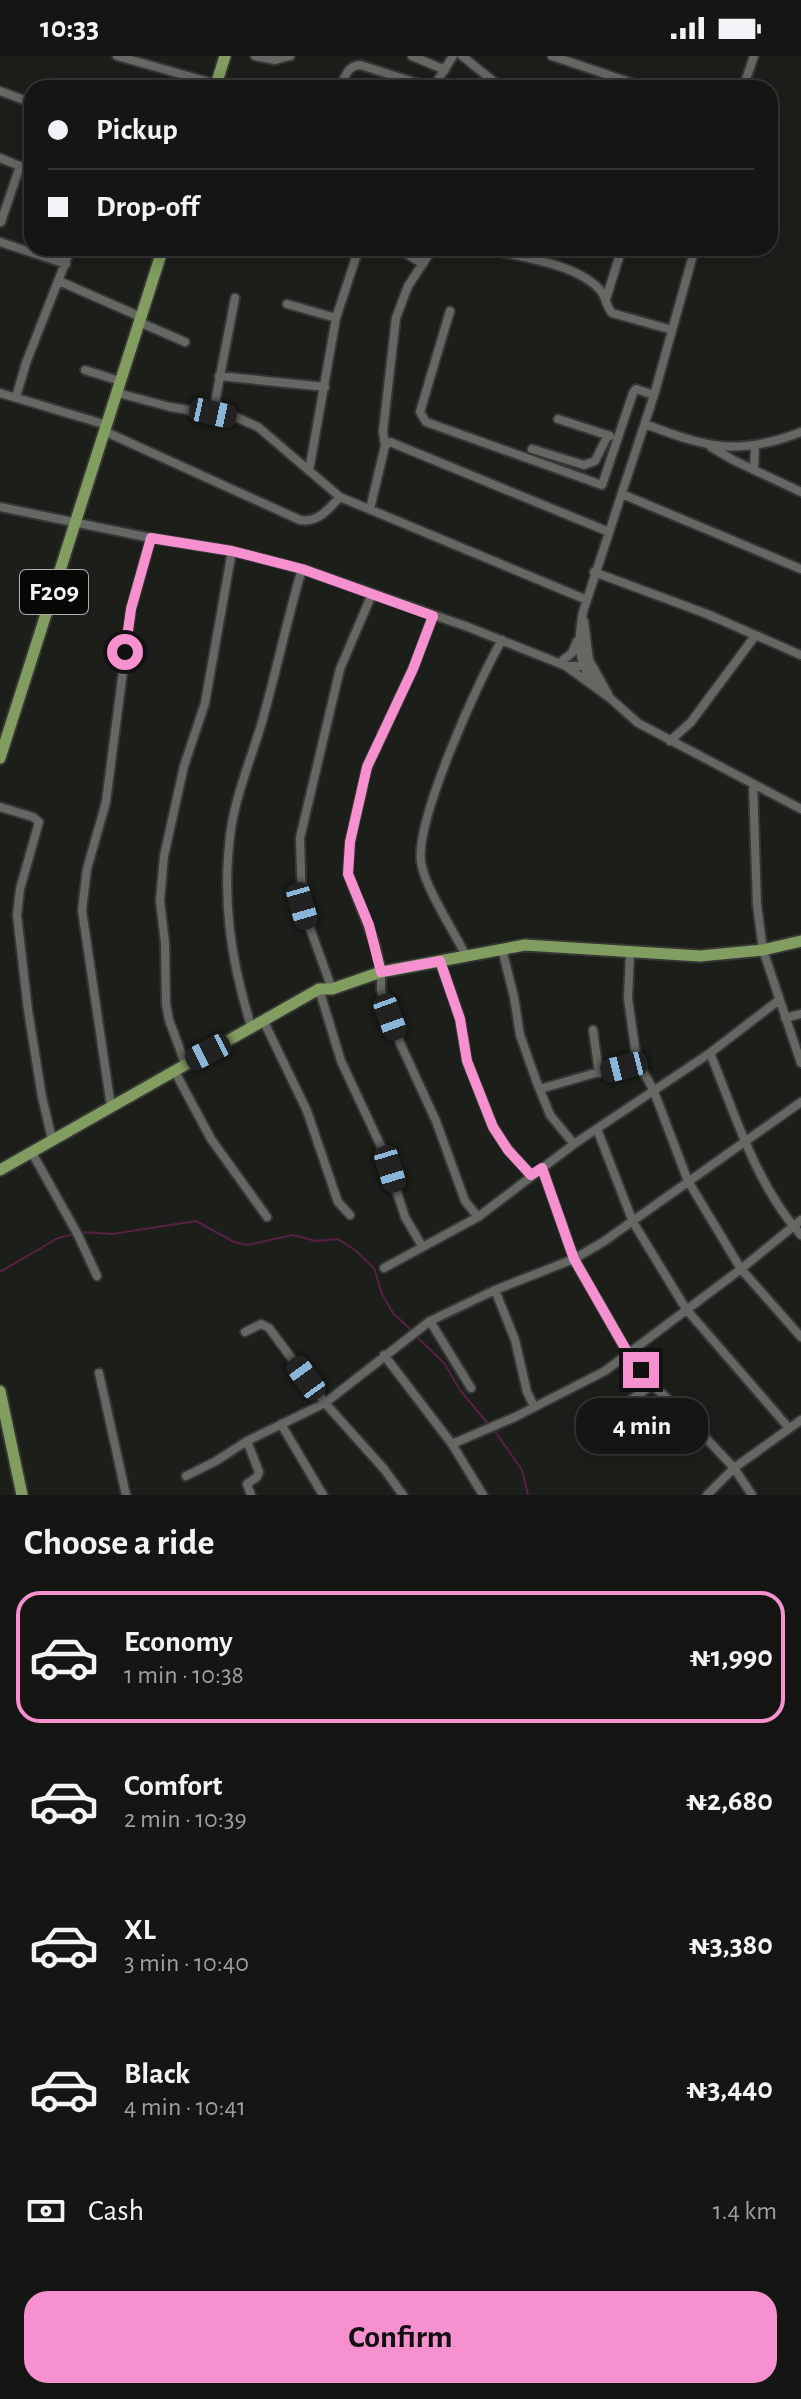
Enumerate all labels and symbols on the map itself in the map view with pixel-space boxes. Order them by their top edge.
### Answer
car [187,396,239,430]
road number: F209 [20,570,88,614]
route start [107,634,143,670]
car [284,880,320,932]
car [371,990,409,1044]
car [181,1030,235,1074]
car [598,1050,650,1084]
car [372,1143,408,1195]
car [282,1352,330,1404]
route end [623,1352,659,1388]
callout: 4 min [575,1398,707,1454]

